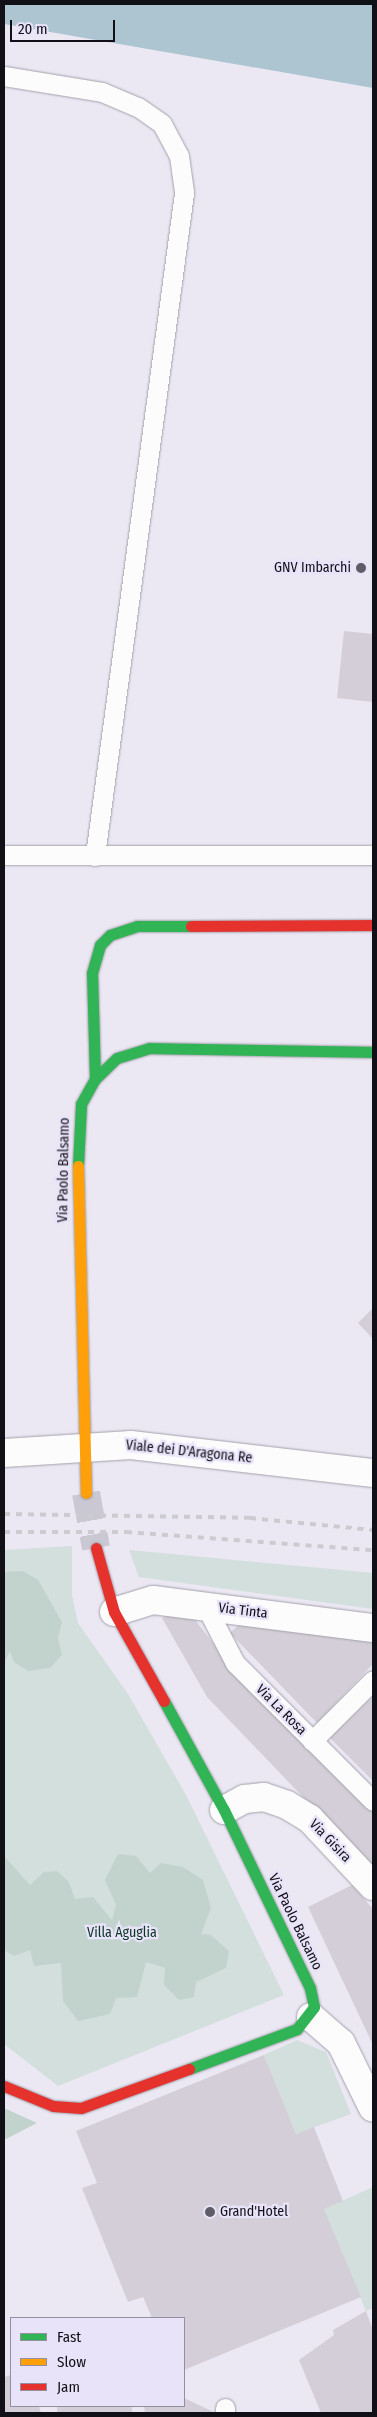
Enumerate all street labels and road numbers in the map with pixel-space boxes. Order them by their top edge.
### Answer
street label: Via Paolo Balsamo [55,1117,73,1223]
street label: Viale dei D'Aragona Re [125,1437,253,1467]
street label: Via Tinta [217,1600,269,1622]
street label: Via La Rosa [252,1681,310,1739]
street label: Via Gisira [305,1816,355,1866]
street label: Via Paolo Balsamo [264,1871,326,1973]

